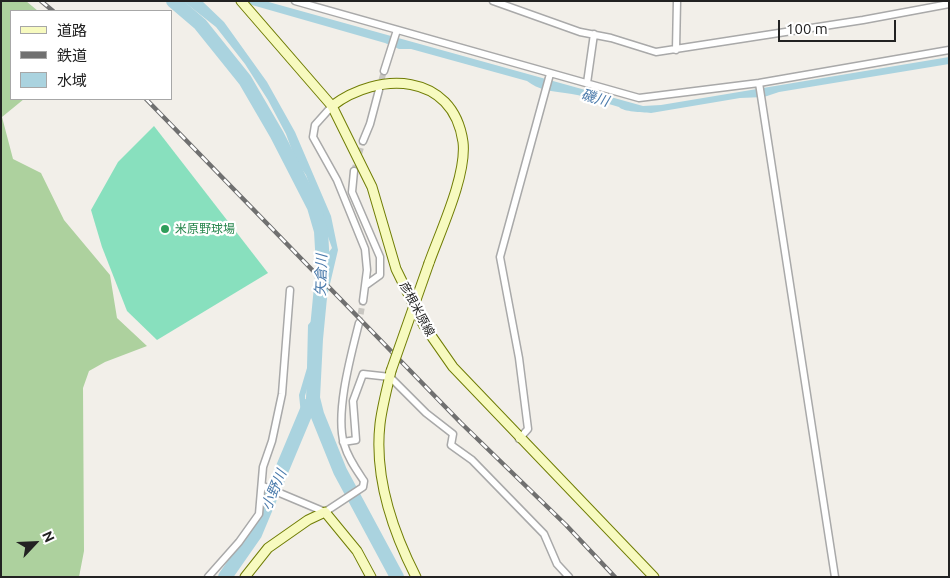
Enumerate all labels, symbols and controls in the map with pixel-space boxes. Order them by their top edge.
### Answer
legend [10,10,172,100]
scale bar [780,10,898,42]
text: 100 m [786,20,828,37]
text: 道路 [57,22,87,39]
text: 鉄道 [57,47,87,64]
text: 水域 [57,72,87,89]
water label: 磯川 [579,86,611,110]
place label: 米原野球場 [175,222,235,236]
marker: 米原野球場 [159,223,171,235]
water label: 矢倉川 [312,254,330,296]
street label: 彦根米原線 [397,279,437,339]
water label: 小野川 [258,467,290,513]
north arrow [10,518,60,568]
text: N [39,529,58,545]

